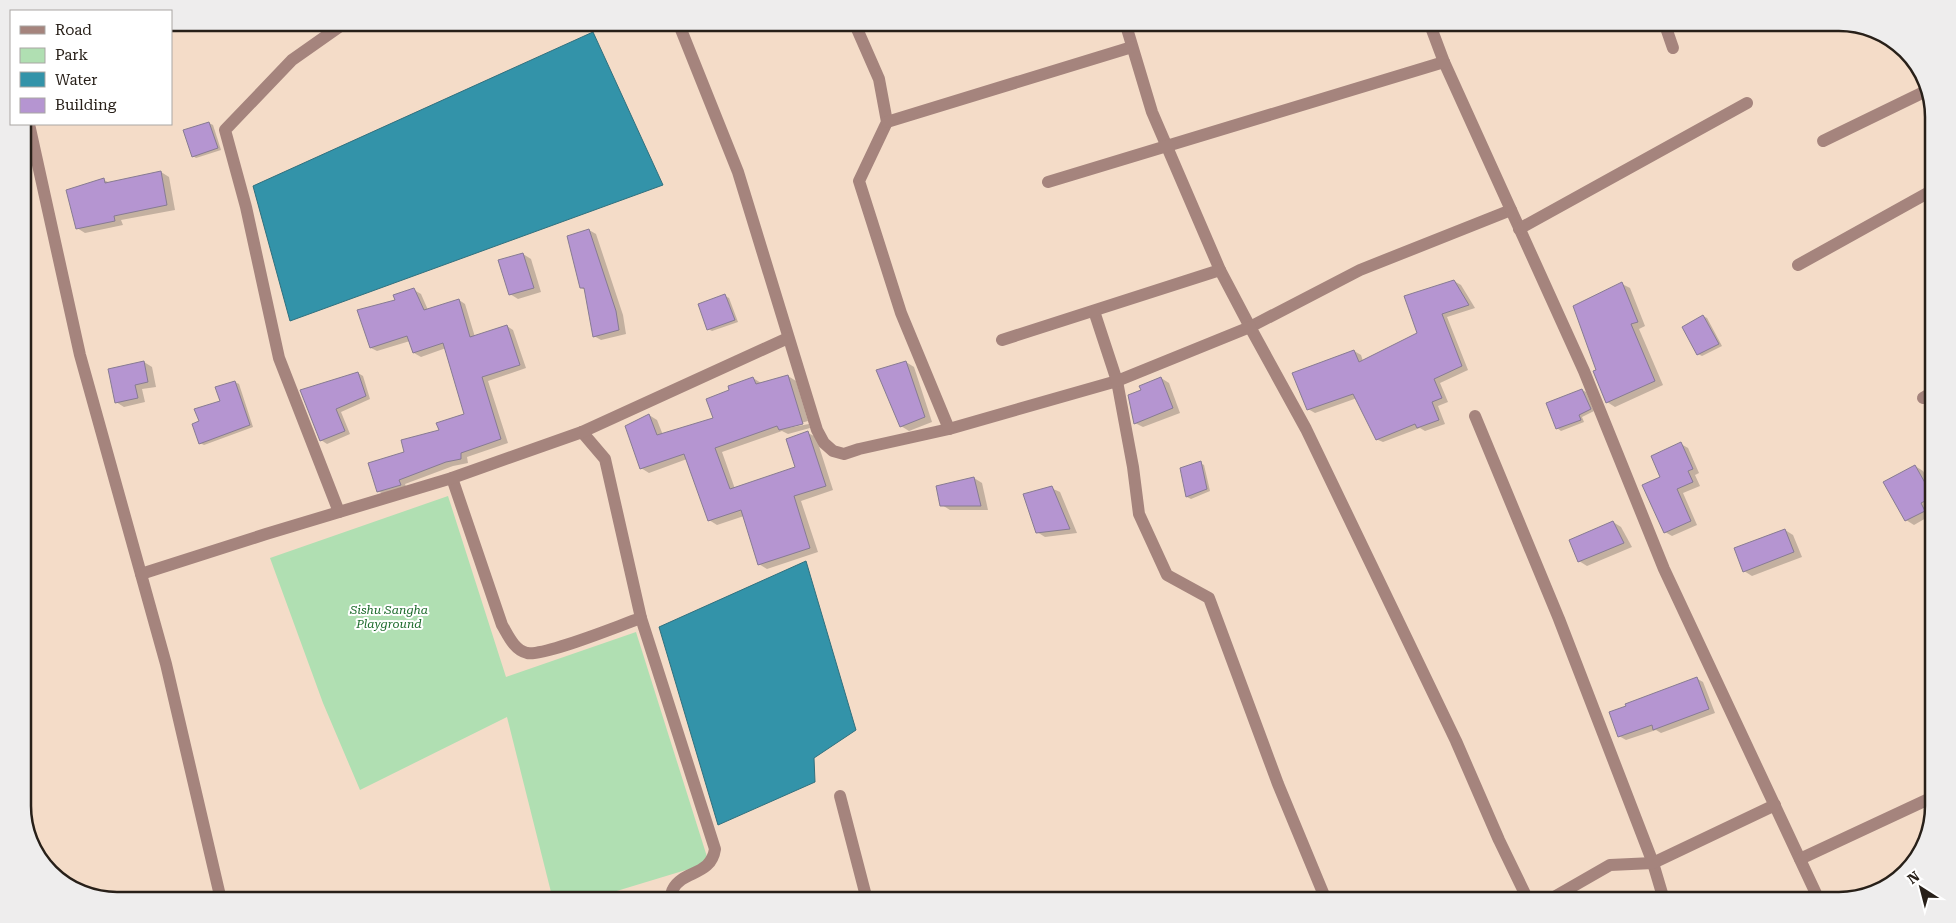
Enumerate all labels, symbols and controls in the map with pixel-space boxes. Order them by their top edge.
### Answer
legend [10,10,172,125]
text: Road [55,21,92,39]
text: Park [55,46,89,64]
text: Water [55,71,97,89]
text: Building [55,96,117,114]
park label: Sishu Sangha Playground [349,603,428,631]
north arrow [1896,863,1946,913]
text: N [1904,868,1923,887]

